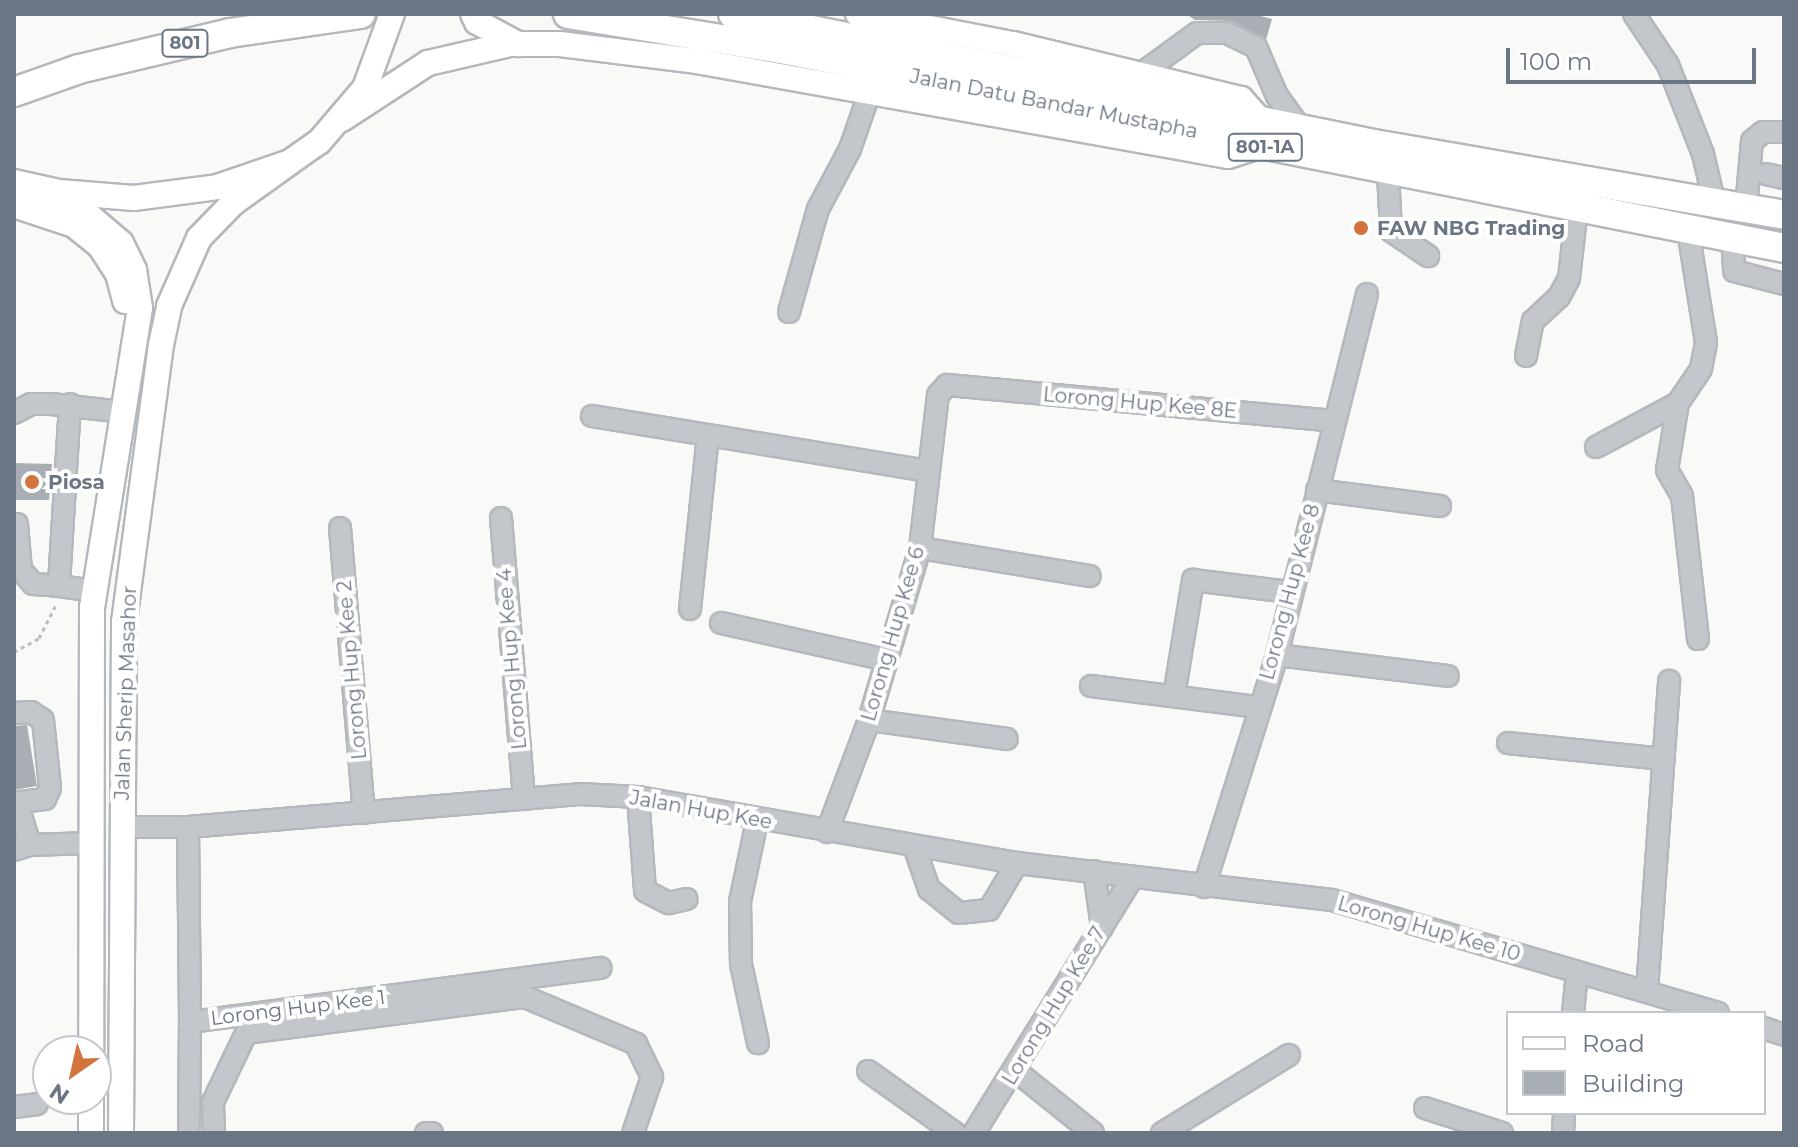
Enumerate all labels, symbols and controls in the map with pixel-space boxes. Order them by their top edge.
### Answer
road number: 801 [161,29,209,57]
scale bar [1510,32,1760,82]
text: 100 m [1520,47,1592,76]
street label: Jalan Datu Bandar Mustapha [908,64,1200,144]
road number: 801-1A [1227,133,1303,161]
place label: FAW NBG Trading [1377,216,1565,240]
marker: FAW NBG Trading [1352,219,1370,237]
street label: Lorong Hup Kee 8E [1042,383,1238,423]
place label: Piosa [48,470,105,494]
marker: Piosa [23,473,41,491]
street label: Lorong Hup Kee 8 [1255,501,1325,683]
street label: Lorong Hup Kee 6 [857,544,929,724]
street label: Lorong Hup Kee 4 [492,567,532,751]
street label: Lorong Hup Kee 2 [332,579,372,761]
street label: Jalan Sherip Masahor [110,586,142,800]
street label: Jalan Hup Kee [628,786,774,834]
street label: Lorong Hup Kee 10 [1335,891,1523,967]
street label: Lorong Hup Kee 7 [997,923,1111,1089]
street label: Lorong Hup Kee 1 [209,985,387,1031]
legend [1506,1011,1766,1115]
text: Road [1582,1029,1645,1058]
north arrow [32,1035,112,1115]
text: Building [1582,1069,1685,1098]
text: N [44,1077,74,1110]

